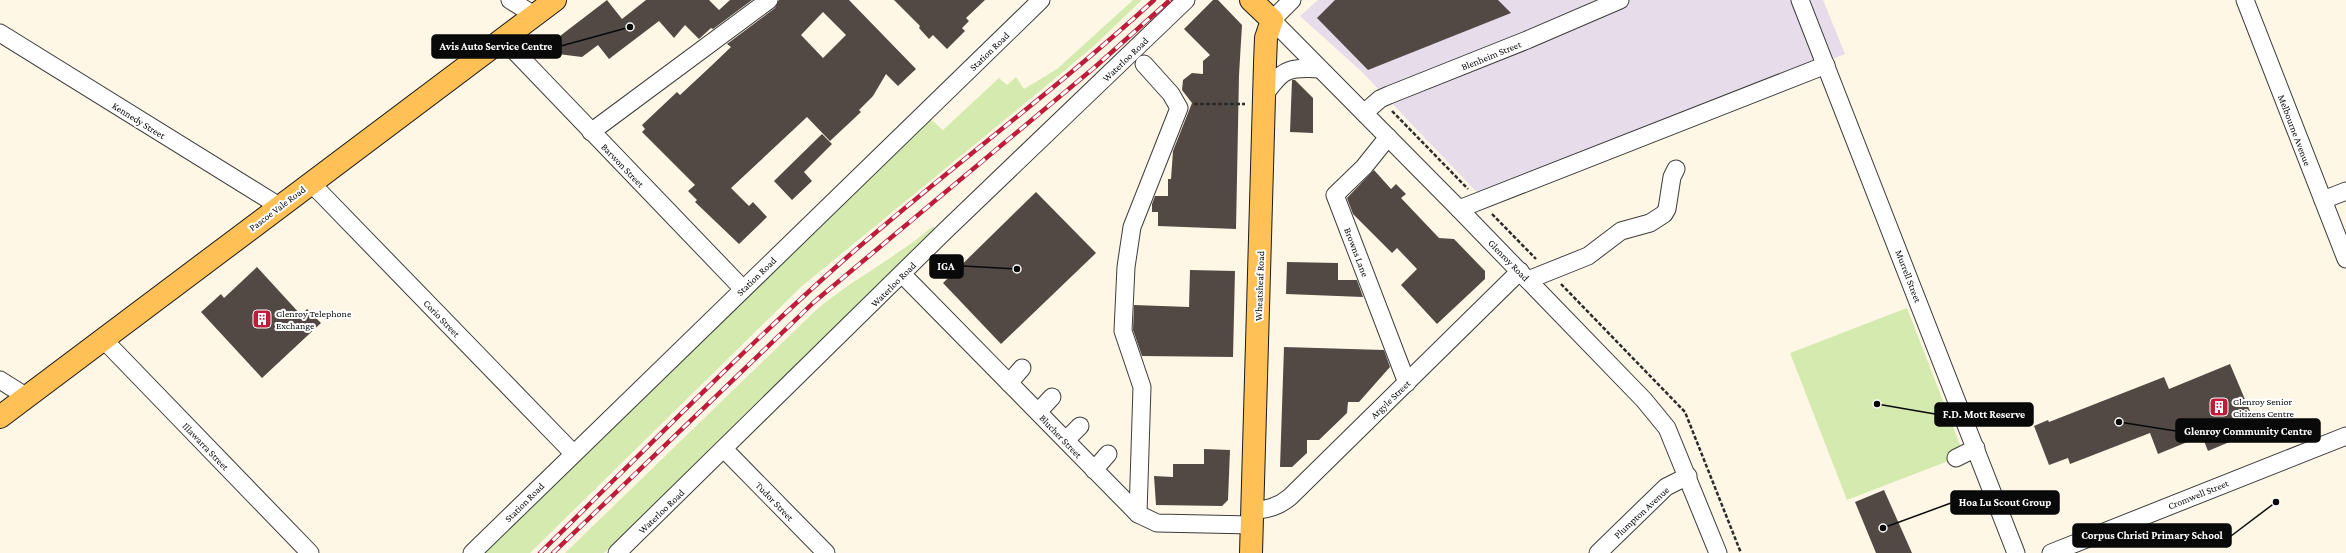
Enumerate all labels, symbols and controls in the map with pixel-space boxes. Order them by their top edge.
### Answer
street label: Station Road [967,29,1012,73]
street label: Waterloo Road [1100,34,1151,84]
callout: Avis Auto Service Centre [432,35,561,58]
street label: Blenheim Street [1460,38,1523,72]
text: Avis Auto Service Centre [439,40,552,52]
street label: Melbourne Avenue [2276,93,2313,168]
street label: Kennedy Street [110,100,168,141]
street label: Barwon Street [599,141,647,190]
street label: Pascoe Vale Road [247,183,308,233]
street label: Browns Lane [1342,226,1371,279]
street label: Glenroy Road [1486,237,1532,284]
street label: Murrell Street [1893,248,1924,305]
street label: Wheatsheaf Road [1253,250,1266,321]
street label: Station Road [734,254,779,298]
callout: IGA [930,255,963,278]
street label: Waterloo Road [869,259,919,309]
text: IGA [937,260,955,272]
street label: Corio Street [421,298,462,340]
building icon: Glenroy Telephone Exchange [251,308,273,330]
place label: Glenroy Telephone Exchange [276,308,352,331]
street label: Argyle Street [1368,377,1413,421]
building icon: Glenroy Senior Citizens Centre [2208,396,2230,418]
place label: Glenroy Senior Citizens Centre [2233,396,2295,419]
callout: F.D. Mott Reserve [1935,403,2033,426]
text: F.D. Mott Reserve [1943,408,2025,420]
street label: Blucher Street [1037,412,1085,461]
callout: Glenroy Community Centre [2176,419,2320,442]
street label: Illawarra Street [180,420,231,473]
text: Glenroy Community Centre [2184,425,2312,437]
street label: Cromwell Street [2166,477,2231,512]
street label: Station Road [502,480,547,524]
street label: Tudor Street [753,480,796,524]
street label: Plumpton Avenue [1612,484,1672,541]
street label: Waterloo Road [636,486,687,536]
callout: Hoa Lu Scout Group [1951,491,2059,514]
text: Hoa Lu Scout Group [1959,496,2051,508]
callout: Corpus Christi Primary School [2073,524,2231,547]
text: Corpus Christi Primary School [2081,529,2224,541]

